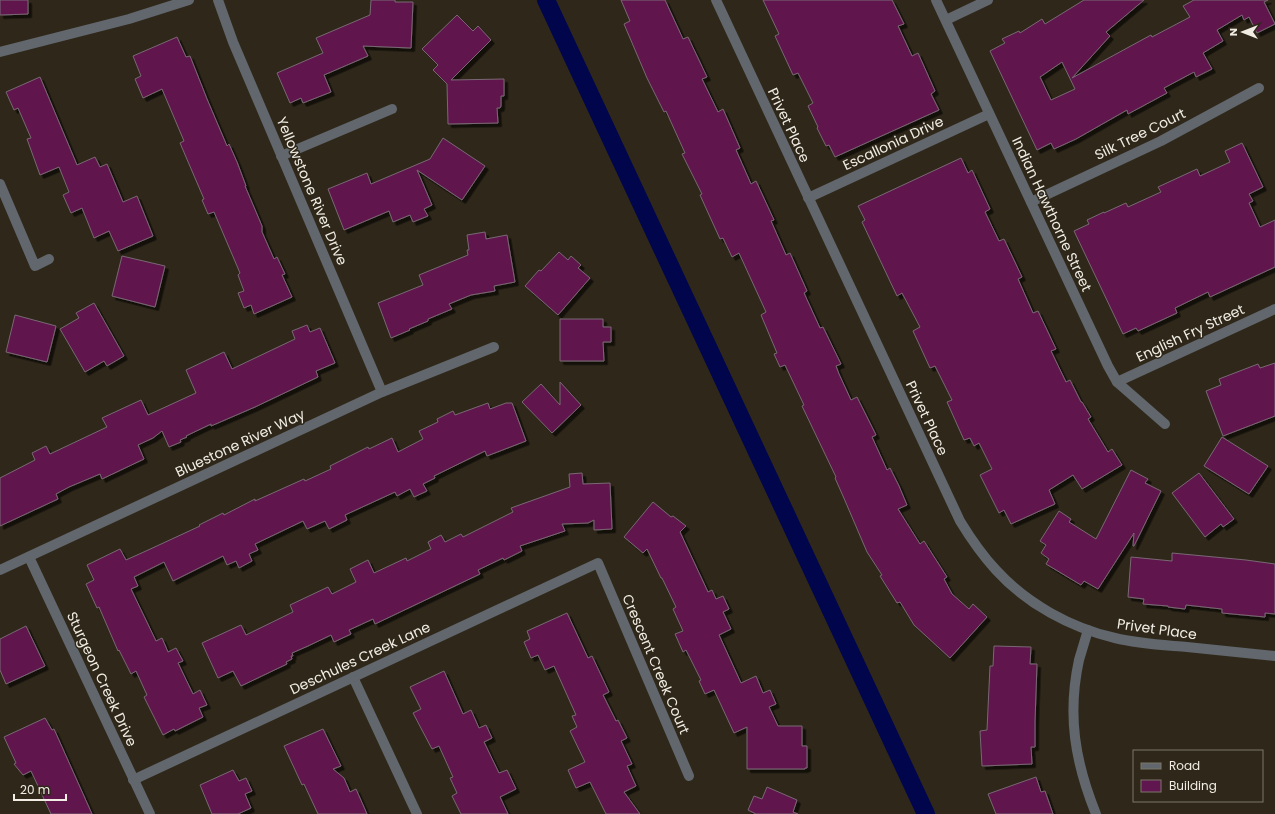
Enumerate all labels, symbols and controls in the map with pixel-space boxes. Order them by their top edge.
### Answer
north arrow [1223,12,1263,52]
text: N [1225,28,1241,36]
street label: Privet Place [763,84,815,166]
street label: Silk Tree Court [1091,103,1189,165]
street label: Escallonia Drive [839,111,947,175]
street label: Yellowstone River Drive [272,114,352,269]
street label: Indian Hawthorne Street [1007,133,1097,295]
street label: English Fry Street [1133,299,1247,367]
street label: Privet Place [901,377,953,459]
street label: Bluestone River Way [172,404,308,482]
street label: Crescent Creek Court [617,591,695,737]
street label: Sturgeon Creek Drive [62,608,142,750]
street label: Privet Place [1116,614,1198,645]
street label: Deschules Creek Lane [286,616,434,699]
legend [1133,750,1263,802]
text: Road [1169,757,1200,774]
scale bar [14,776,66,802]
text: Building [1169,777,1217,794]
text: 20 m [20,781,50,798]

